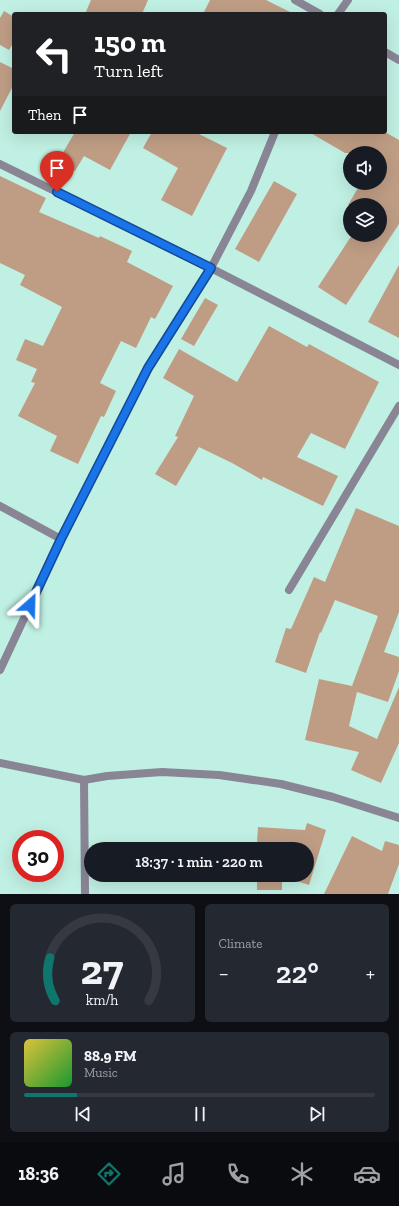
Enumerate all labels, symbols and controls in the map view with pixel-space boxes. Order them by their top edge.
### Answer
text: 150 m [94,26,166,59]
icon: left [28,28,80,80]
text: Turn left [94,60,163,82]
icon: arrive [69,104,91,126]
text: Then [28,106,61,124]
map controls [343,146,387,242]
button: sound [343,146,387,190]
pin [40,151,74,192]
icon: arrive [46,157,68,179]
button: layers [343,198,387,242]
position arrow [9,584,51,626]
speed limit sign: 30 [12,830,64,882]
text: 18:37 · 1 min · 220 m [135,853,263,871]
text: Climate [219,936,262,951]
text: 27 [81,945,124,995]
text: 22° [276,955,319,991]
text: − [219,960,229,987]
text: + [366,960,375,987]
text: km/h [86,992,119,1009]
text: 88.9 FM [84,1047,136,1065]
text: Music [84,1065,118,1080]
icon: previous [72,1103,94,1125]
icon: pause [189,1103,211,1125]
icon: next [306,1103,328,1125]
icon: directions [95,1160,123,1188]
icon: music [160,1160,188,1188]
icon: phone [224,1160,252,1188]
icon: climate [288,1160,316,1188]
icon: car [353,1160,381,1188]
text: 18:36 [18,1163,59,1185]

